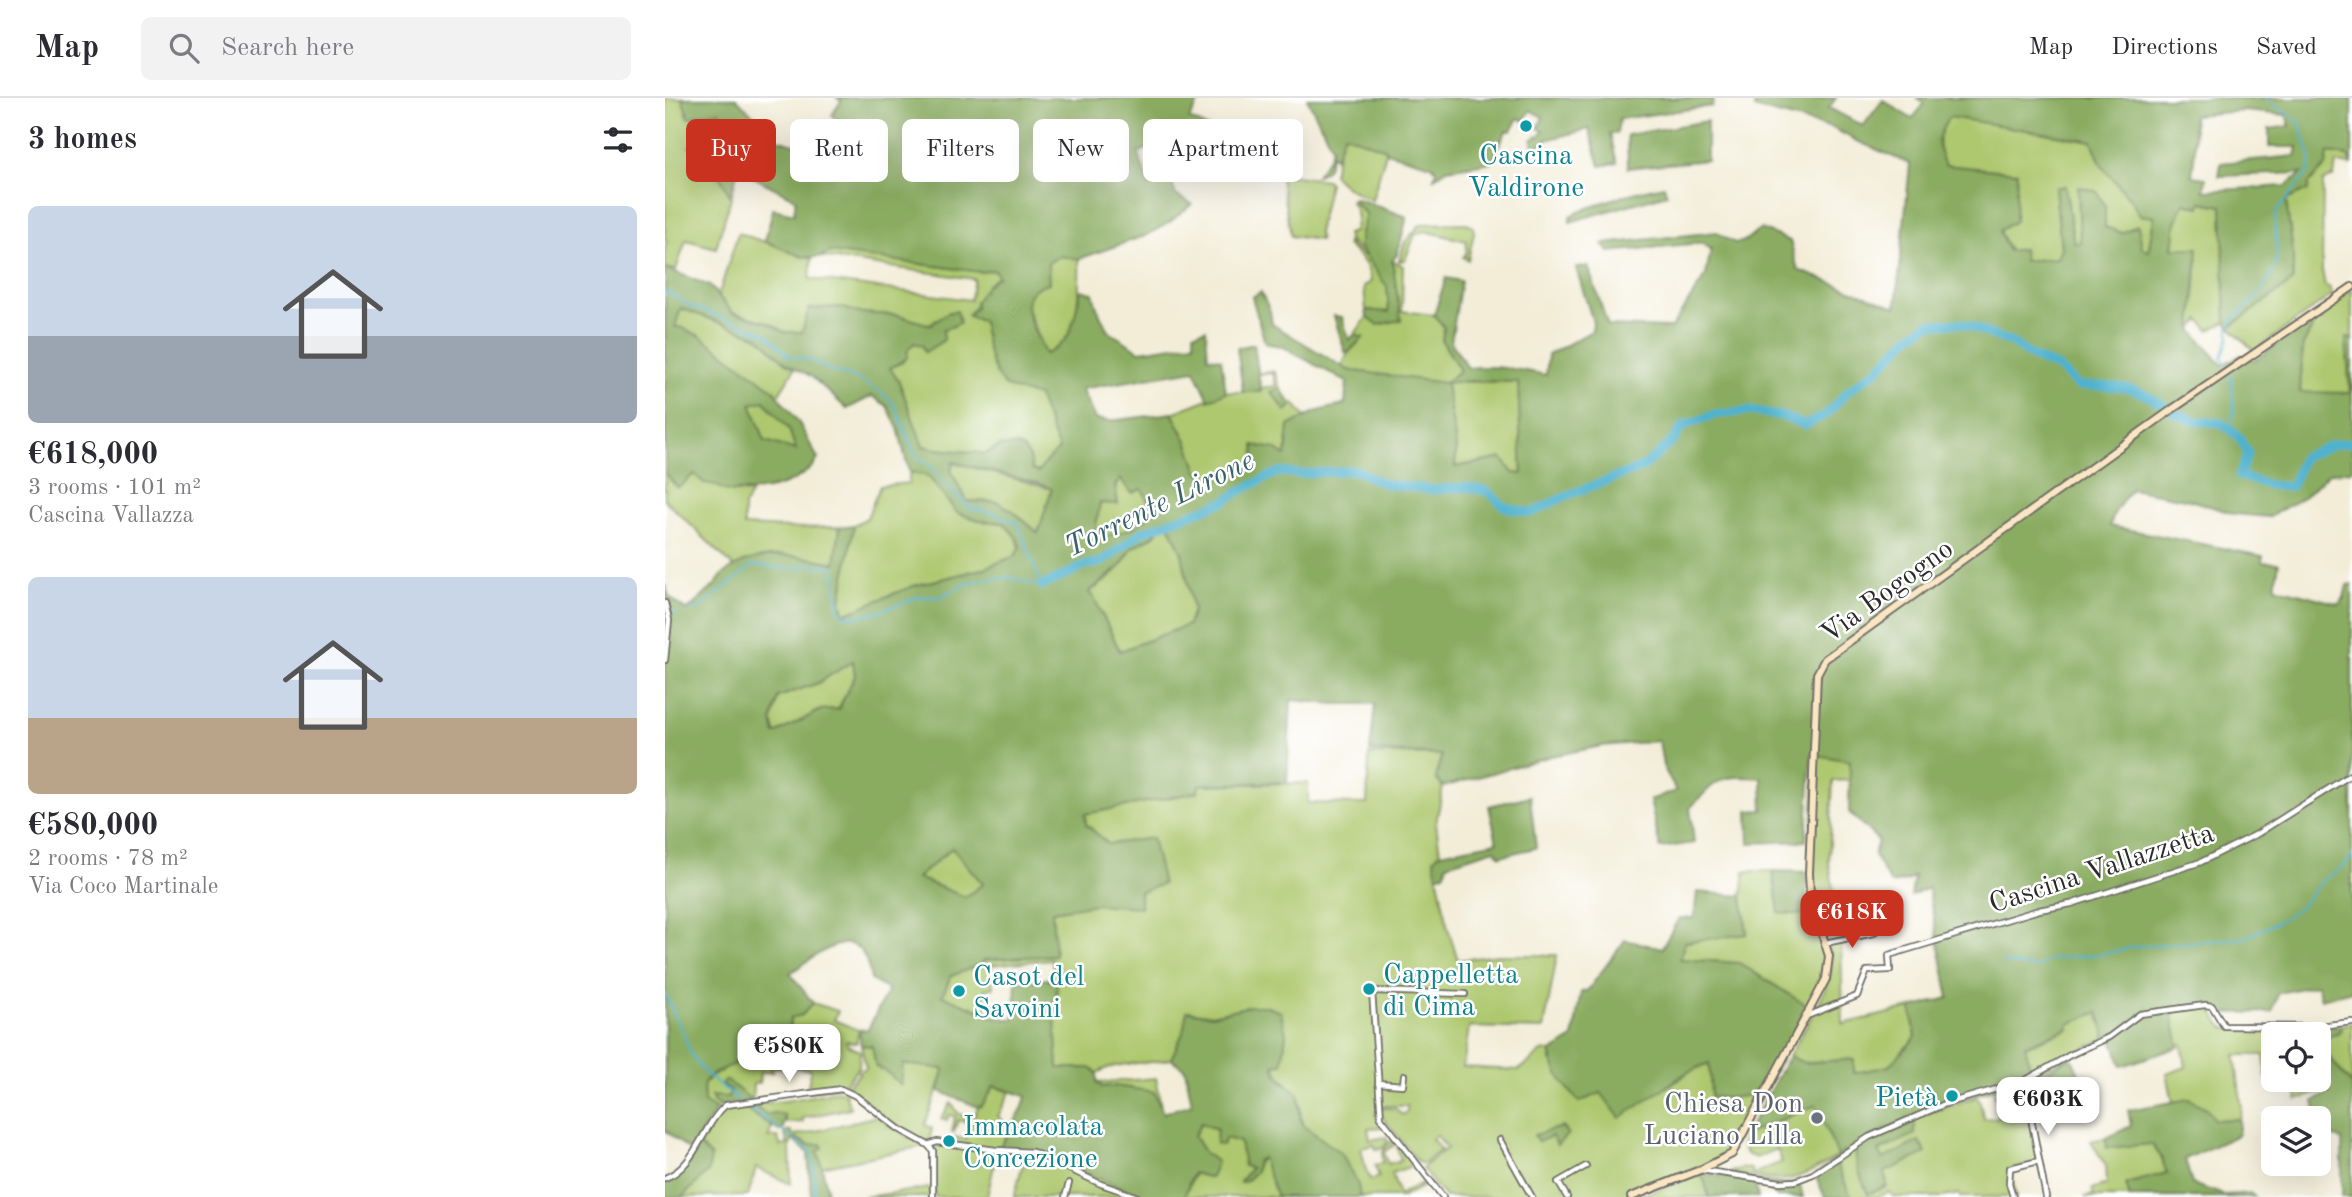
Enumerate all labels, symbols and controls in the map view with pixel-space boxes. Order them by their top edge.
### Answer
search box [141,17,631,80]
icon: search [165,29,203,67]
text: Map [35,32,99,65]
text: Search here [221,35,354,61]
text: Map [2029,36,2073,60]
text: Directions [2111,36,2218,60]
text: Saved [2256,36,2317,60]
marker: Cascina Valdirone [1518,118,1534,134]
chip: Buy [686,119,776,182]
chip: Rent [790,119,888,182]
chip: Filters [902,119,1019,182]
chip: New [1033,119,1129,182]
chip: Apartment [1143,119,1303,182]
icon: filters [599,121,637,159]
text: 3 homes [28,125,137,155]
place label: Cascina Valdirone [1468,143,1584,203]
icon: home [270,251,396,377]
text: €618,000 [28,440,158,470]
water label: Torrente Lirone [1060,446,1259,564]
text: 3 rooms · 101 m² [28,476,201,499]
text: Cascina Vallazza [28,504,194,527]
street label: Via Bogogno [1816,535,1959,650]
icon: home [270,622,396,748]
text: €580,000 [28,811,158,841]
street label: Cascina Vallazzetta [1986,820,2218,919]
text: 2 rooms · 78 m² [28,847,188,870]
text: Via Coco Martinale [28,875,218,898]
pin: €618K [1803,890,1901,950]
text: €618K [1816,901,1888,924]
place label: Cappelletta di Cima [1383,962,1519,1022]
place label: Casot del Savoini [973,964,1084,1024]
marker: Cappelletta di Cima [1361,981,1377,997]
marker: Casot del Savoini [951,983,967,999]
map controls [2261,1022,2331,1176]
button: locate [2261,1022,2331,1092]
pin: €580K [740,1024,838,1084]
text: €580K [753,1035,825,1058]
pin: €603K [1999,1077,2097,1137]
place label: Pietà [1875,1085,1938,1113]
marker: Pietà [1944,1088,1960,1104]
text: €603K [2012,1088,2084,1111]
place label: Chiesa Don Luciano Lilla [1644,1091,1803,1151]
button: layers [2261,1106,2331,1176]
marker: Chiesa Don Luciano Lilla [1809,1110,1825,1126]
place label: Immacolata Concezione [963,1114,1104,1174]
marker: Immacolata Concezione [941,1133,957,1149]

